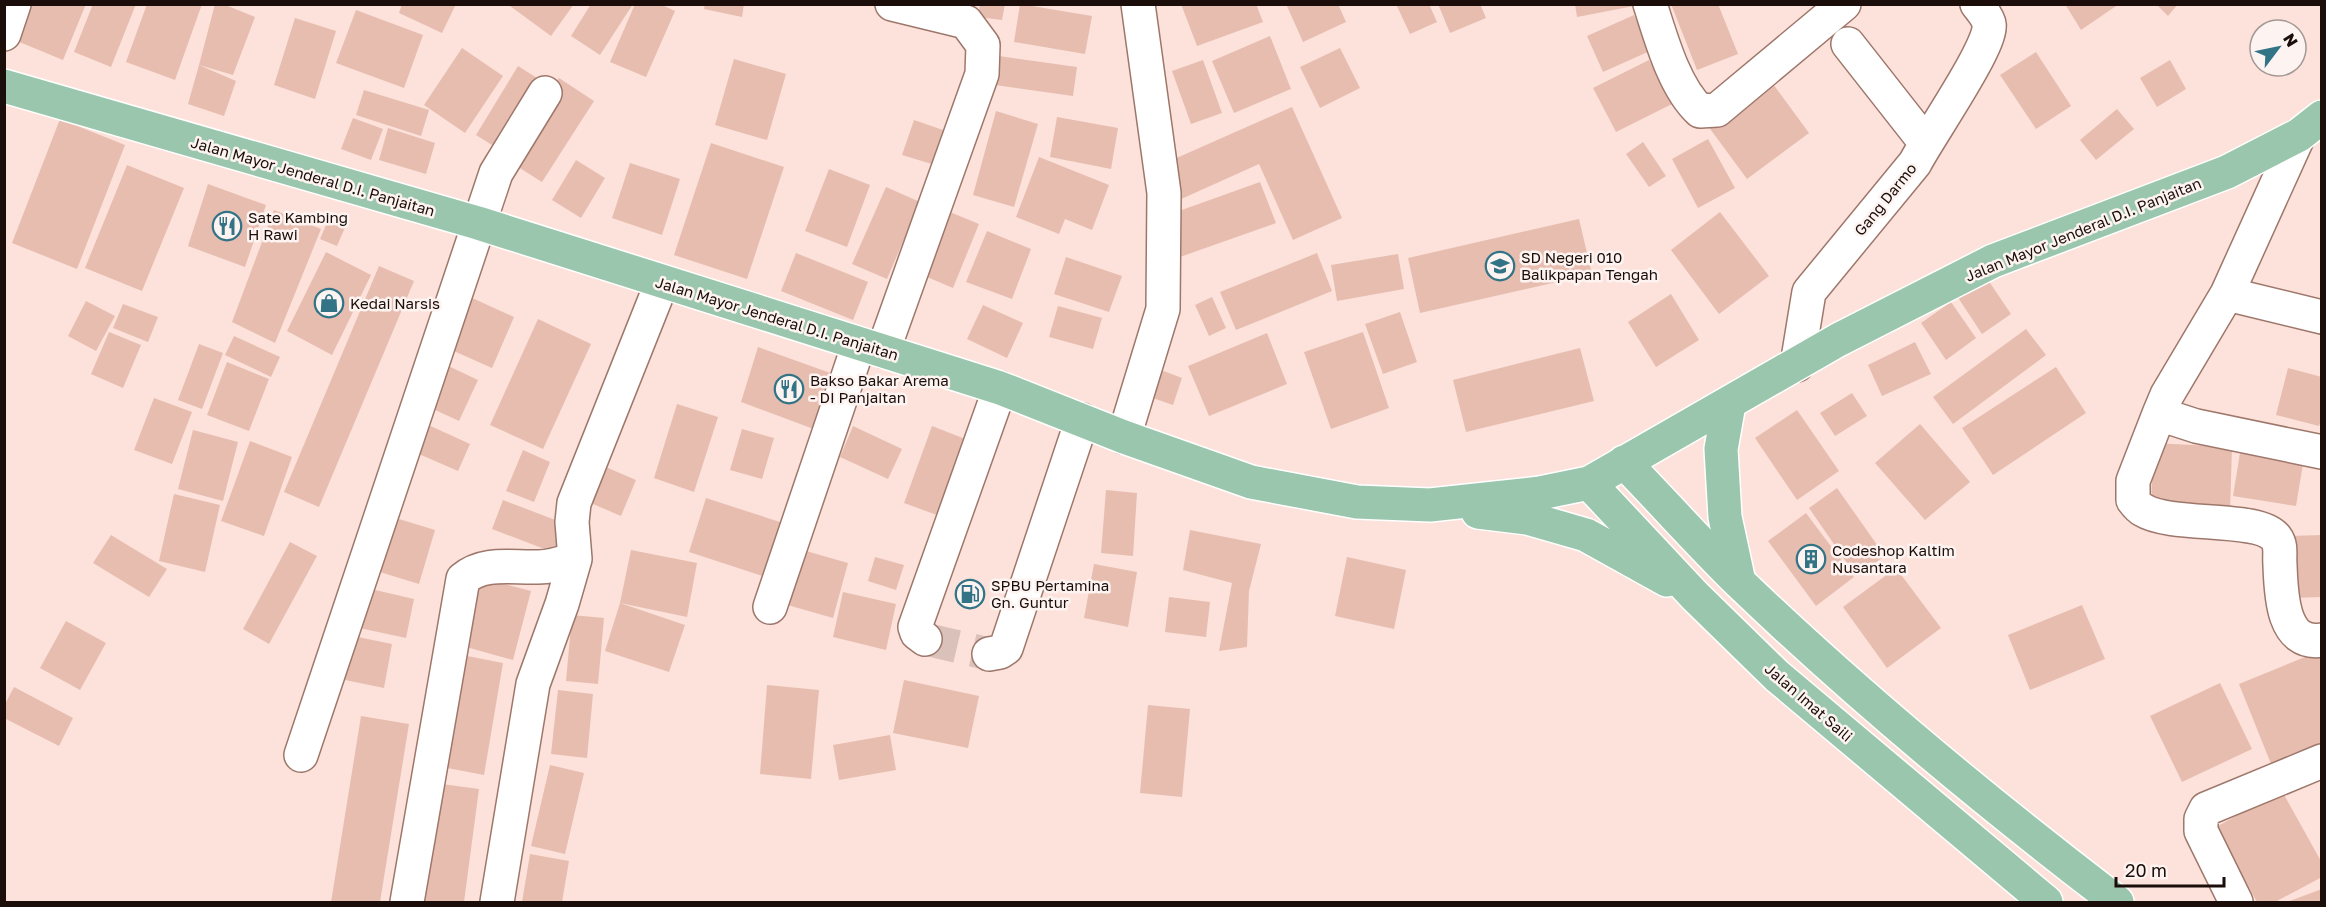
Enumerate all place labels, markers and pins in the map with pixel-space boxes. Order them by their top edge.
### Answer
place label: Sate Kambing H Rawi [248,208,348,243]
restaurant icon: Sate Kambing H Rawi [211,210,243,242]
place label: SD Negeri 010 Balikpapan Tengah [1521,248,1658,283]
school or university icon: SD Negeri 010 Balikpapan Tengah [1484,250,1516,282]
shop icon: Kedai Narsis [313,287,345,319]
place label: Kedai Narsis [350,294,440,312]
place label: Bakso Bakar Arema - DI Panjaitan [810,371,949,406]
restaurant icon: Bakso Bakar Arema - DI Panjaitan [773,373,805,405]
place label: Codeshop Kaltim Nusantara [1832,541,1955,576]
building icon: Codeshop Kaltim Nusantara [1795,543,1827,575]
place label: SPBU Pertamina Gn. Guntur [991,576,1109,611]
fuel station icon: SPBU Pertamina Gn. Guntur [954,578,986,610]

